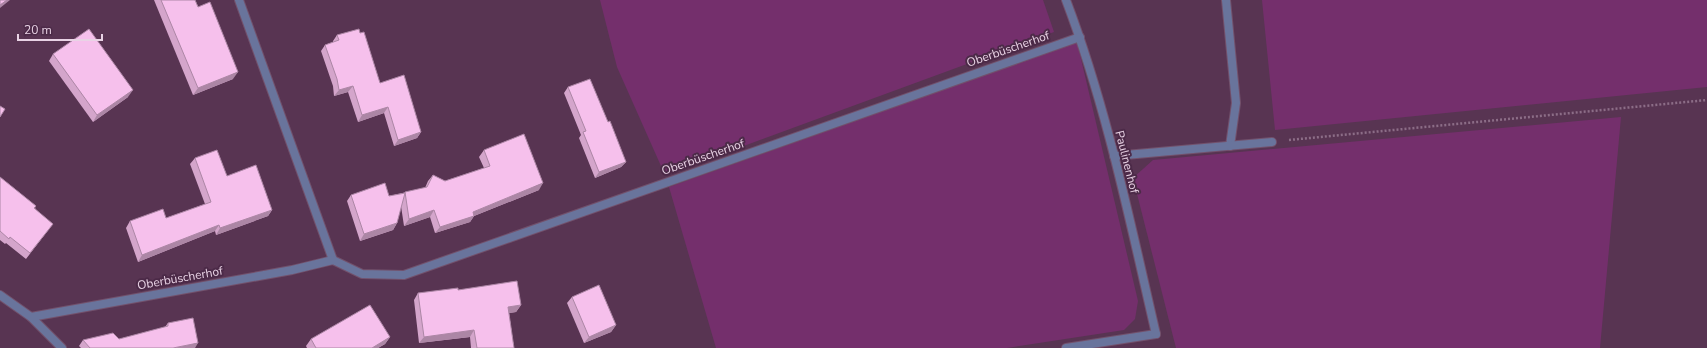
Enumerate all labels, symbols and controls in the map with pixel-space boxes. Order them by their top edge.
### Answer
scale bar [18,16,102,42]
text: 20 m [24,22,52,38]
street label: Oberbüscherhof [964,27,1053,71]
street label: Paulinenhof [1111,129,1143,196]
street label: Oberbüscherhof [659,135,748,179]
street label: Oberbüscherhof [136,262,225,293]

